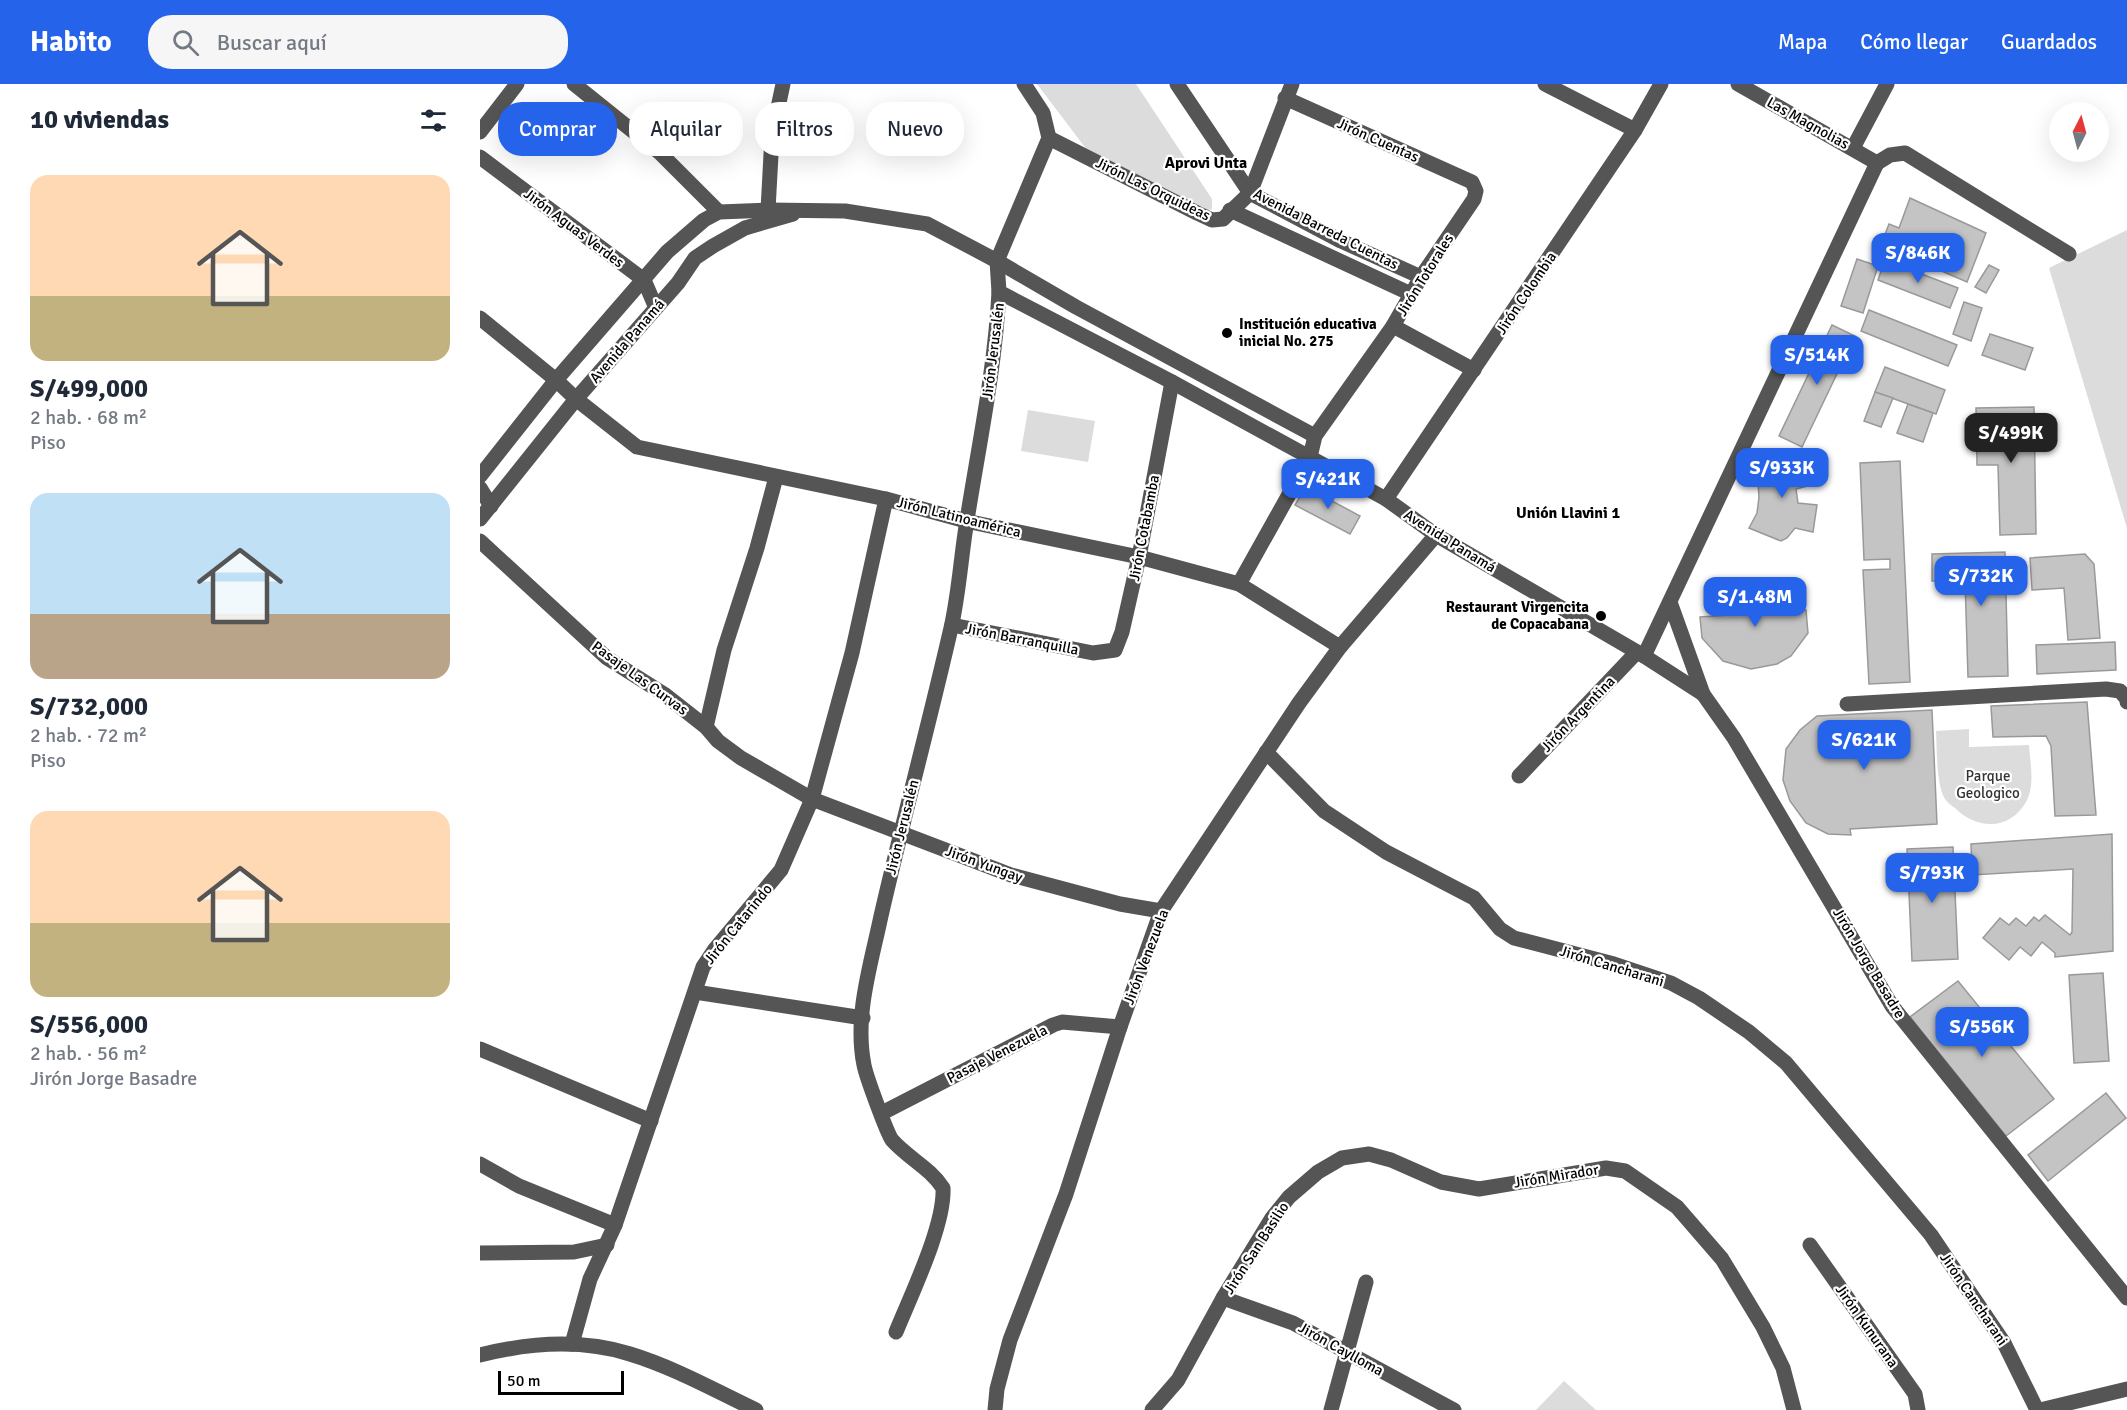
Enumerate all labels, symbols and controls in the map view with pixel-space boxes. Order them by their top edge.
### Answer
search box [148,15,568,69]
text: Habito [30,25,112,59]
icon: search [169,26,202,59]
text: Buscar aquí [217,29,327,56]
text: Mapa [1778,29,1827,55]
text: Cómo llegar [1860,29,1968,55]
text: Guardados [2001,29,2097,55]
street label: Las Magnolias [1764,93,1853,153]
chip: Comprar [498,102,617,156]
chip: Alquilar [629,102,743,156]
chip: Filtros [755,102,854,156]
chip: Nuevo [866,102,964,156]
north arrow [2049,102,2109,162]
map controls [2049,102,2109,162]
text: 10 viviendas [30,104,169,136]
icon: filters [417,104,450,137]
street label: Jirón Cuentas [1334,114,1422,166]
street label: Jirón Las Orquideas [1093,153,1214,225]
district label: Aprovi Unta [1165,153,1247,173]
street label: Jirón Aguas Verdes [520,184,628,272]
street label: Avenida Barreda Cuentas [1251,185,1402,274]
icon: home [186,214,294,322]
street label: Jirón Totorales [1393,230,1458,319]
pin: S/846K [1869,233,1967,284]
text: S/846K [1886,240,1950,265]
street label: Jirón Colombia [1492,248,1560,338]
street label: Avenida Panamá [586,295,668,387]
street label: Jirón Jerusalén [978,302,1008,400]
place label: Institución educativa inicial No. 275 [1239,315,1377,350]
marker: Institución educativa inicial No. 275 [1220,326,1234,340]
pin: S/514K [1768,335,1866,386]
text: S/514K [1785,342,1849,367]
text: S/499,000 [30,373,148,405]
text: 2 hab. · 68 m² [30,405,147,430]
pin: S/499K [1962,413,2060,464]
text: S/499K [1979,420,2043,445]
text: Piso [30,430,66,455]
pin: S/933K [1733,448,1831,499]
text: S/933K [1750,455,1814,480]
pin: S/421K [1279,459,1377,510]
text: S/421K [1296,466,1360,491]
street label: Jirón Cotabamba [1125,473,1163,583]
street label: Jirón Latinoamérica [895,493,1023,541]
district label: Unión Llavini 1 [1516,503,1620,523]
street label: Avenida Panamá [1401,505,1499,577]
icon: home [186,532,294,640]
pin: S/732K [1932,556,2030,607]
text: S/732K [1949,563,2013,588]
pin: S/1.48M [1700,577,1810,628]
text: S/1.48M [1718,584,1792,609]
place label: Restaurant Virgencita de Copacabana [1446,598,1589,633]
marker: Restaurant Virgencita de Copacabana [1594,609,1608,623]
street label: Jirón Barranquilla [964,619,1080,659]
street label: Pasaje Las Curvas [589,637,692,719]
street label: Jirón Argentina [1537,672,1619,756]
text: S/732,000 [30,691,148,723]
pin: S/621K [1815,720,1913,771]
text: 2 hab. · 72 m² [30,723,147,748]
text: S/621K [1832,727,1896,752]
text: Piso [30,748,66,773]
park label: Parque Geologico [1956,767,2020,802]
street label: Jirón Jerusalén [881,778,923,876]
street label: Jirón Yungay [943,842,1025,886]
icon: home [186,850,294,958]
pin: S/793K [1883,853,1981,904]
text: S/793K [1900,860,1964,885]
street label: Jirón Catarindo [700,880,776,968]
street label: Jirón Jorge Basadre [1829,905,1909,1021]
street label: Jirón Venezuela [1120,907,1172,1007]
street label: Jirón Cancharani [1558,942,1666,990]
pin: S/556K [1933,1007,2031,1058]
text: S/556,000 [30,1009,148,1041]
text: S/556K [1950,1014,2014,1039]
street label: Pasaje Venezuela [944,1021,1050,1087]
text: 2 hab. · 56 m² [30,1041,147,1066]
text: Jirón Jorge Basadre [30,1066,197,1091]
street label: Jirón Mirador [1512,1160,1600,1192]
street label: Jirón San Basilio [1220,1198,1293,1297]
street label: Jirón Cancharani [1936,1249,2012,1349]
street label: Jirón Kunurana [1832,1281,1902,1371]
street label: Jirón Caylloma [1295,1318,1387,1380]
scale bar [498,1368,624,1396]
text: 50 m [507,1371,541,1391]

